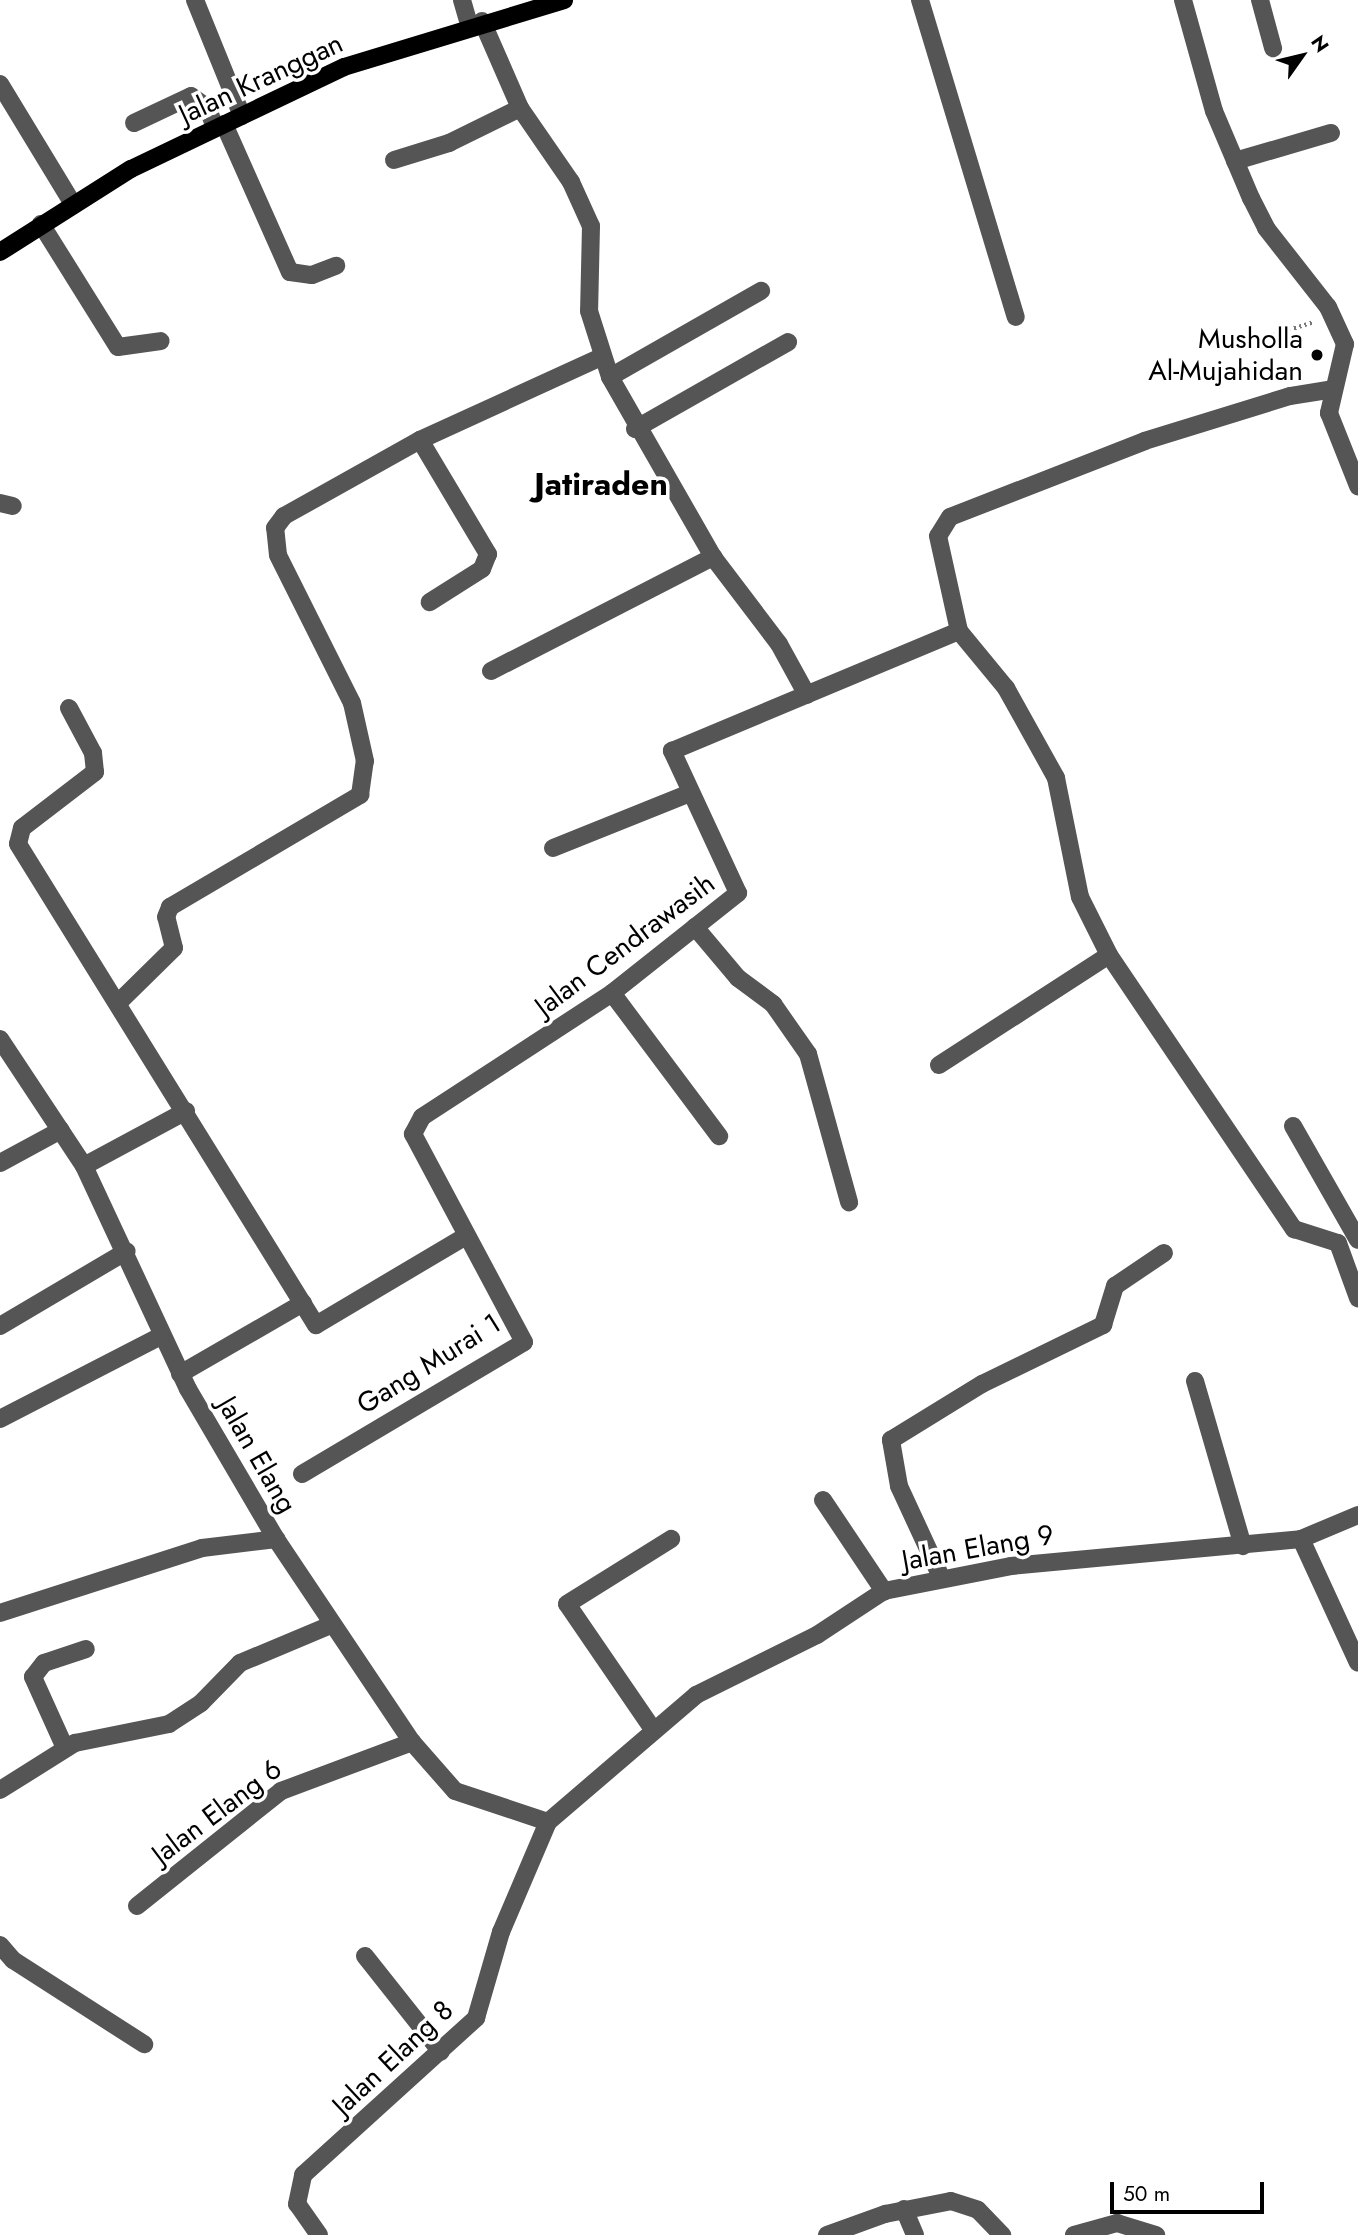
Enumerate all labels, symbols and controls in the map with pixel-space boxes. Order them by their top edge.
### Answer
north arrow [1267,21,1337,91]
street label: Jalan Kranggan [174,26,348,132]
text: N [1304,30,1335,58]
place label: Musholla Al-Mujahidan [1148,322,1303,388]
marker: Musholla Al-Mujahidan [1309,347,1325,363]
district label: Jatiraden [534,465,668,503]
street label: Jalan Cendrawasih [529,867,721,1023]
street label: Gang Murai 1 [351,1307,507,1421]
street label: Jalan Elang [210,1391,304,1519]
street label: Jalan Elang 9 [899,1518,1057,1578]
street label: Jalan Elang 6 [146,1752,288,1872]
street label: Jalan Elang 8 [326,1994,460,2122]
scale bar [1113,2168,1267,2212]
text: 50 m [1123,2179,1170,2209]

